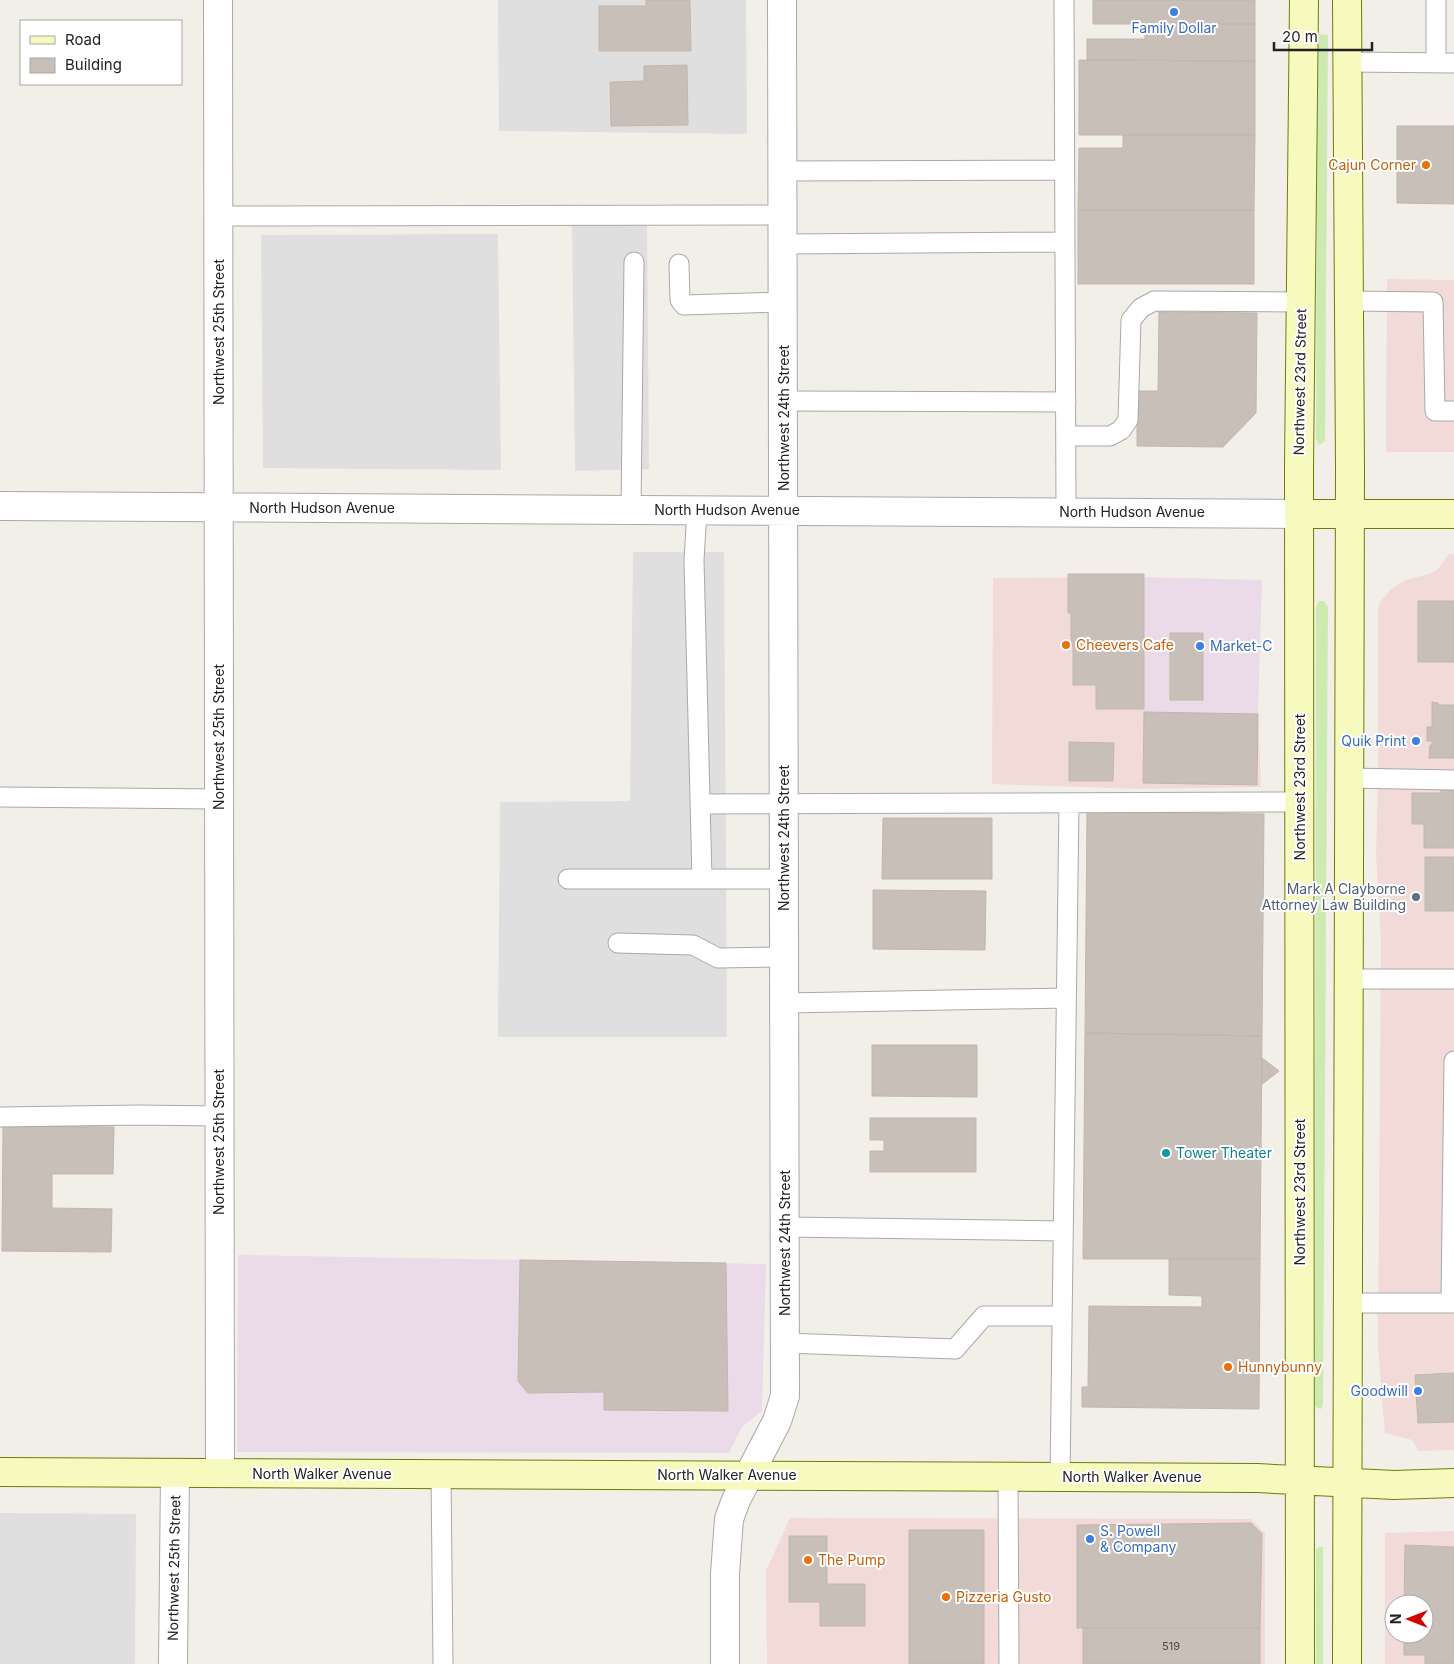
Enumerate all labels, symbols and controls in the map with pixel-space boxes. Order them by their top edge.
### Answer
marker: Family Dollar [1168,6,1180,18]
place label: Family Dollar [1131,19,1217,36]
legend [20,20,182,85]
scale bar [1274,20,1372,52]
text: 20 m [1282,27,1318,46]
text: Road [65,30,101,49]
text: Building [65,55,122,74]
place label: Cajun Corner [1328,156,1416,173]
marker: Cajun Corner [1420,159,1432,171]
street label: Northwest 25th Street [210,259,227,405]
street label: Northwest 23rd Street [1290,308,1309,456]
street label: Northwest 24th Street [775,344,792,491]
street label: North Hudson Avenue [249,499,395,516]
street label: North Hudson Avenue [654,501,800,518]
street label: North Hudson Avenue [1059,503,1205,520]
place label: Cheevers Cafe [1076,636,1174,653]
place label: Market-C [1210,637,1273,654]
marker: Cheevers Cafe [1060,639,1072,651]
marker: Market-C [1194,640,1206,652]
street label: Northwest 25th Street [210,664,227,810]
street label: Northwest 23rd Street [1291,713,1308,860]
place label: Quik Print [1341,732,1406,749]
marker: Quik Print [1410,735,1422,747]
street label: Northwest 24th Street [775,764,792,911]
place label: Mark A Clayborne Attorney Law Building [1262,880,1406,913]
marker: Mark A Clayborne Attorney Law Building [1410,891,1422,903]
street label: Northwest 25th Street [210,1069,227,1215]
street label: Northwest 23rd Street [1291,1118,1308,1265]
place label: Tower Theater [1176,1144,1272,1161]
marker: Tower Theater [1160,1147,1172,1159]
street label: Northwest 24th Street [776,1169,793,1316]
place label: Hunnybunny [1238,1358,1322,1375]
marker: Hunnybunny [1222,1361,1234,1373]
place label: Goodwill [1351,1382,1408,1399]
marker: Goodwill [1412,1385,1424,1397]
street label: North Walker Avenue [252,1465,392,1482]
street label: North Walker Avenue [657,1466,797,1483]
street label: North Walker Avenue [1062,1468,1202,1485]
street label: Northwest 25th Street [164,1494,183,1641]
place label: S. Powell & Company [1100,1522,1176,1555]
marker: S. Powell & Company [1084,1533,1096,1545]
place label: The Pump [818,1551,885,1568]
marker: The Pump [802,1554,814,1566]
place label: Pizzeria Gusto [956,1588,1051,1605]
marker: Pizzeria Gusto [940,1591,952,1603]
north arrow [1384,1594,1434,1644]
text: N [1387,1614,1404,1624]
house number: 519 [1162,1639,1180,1653]

